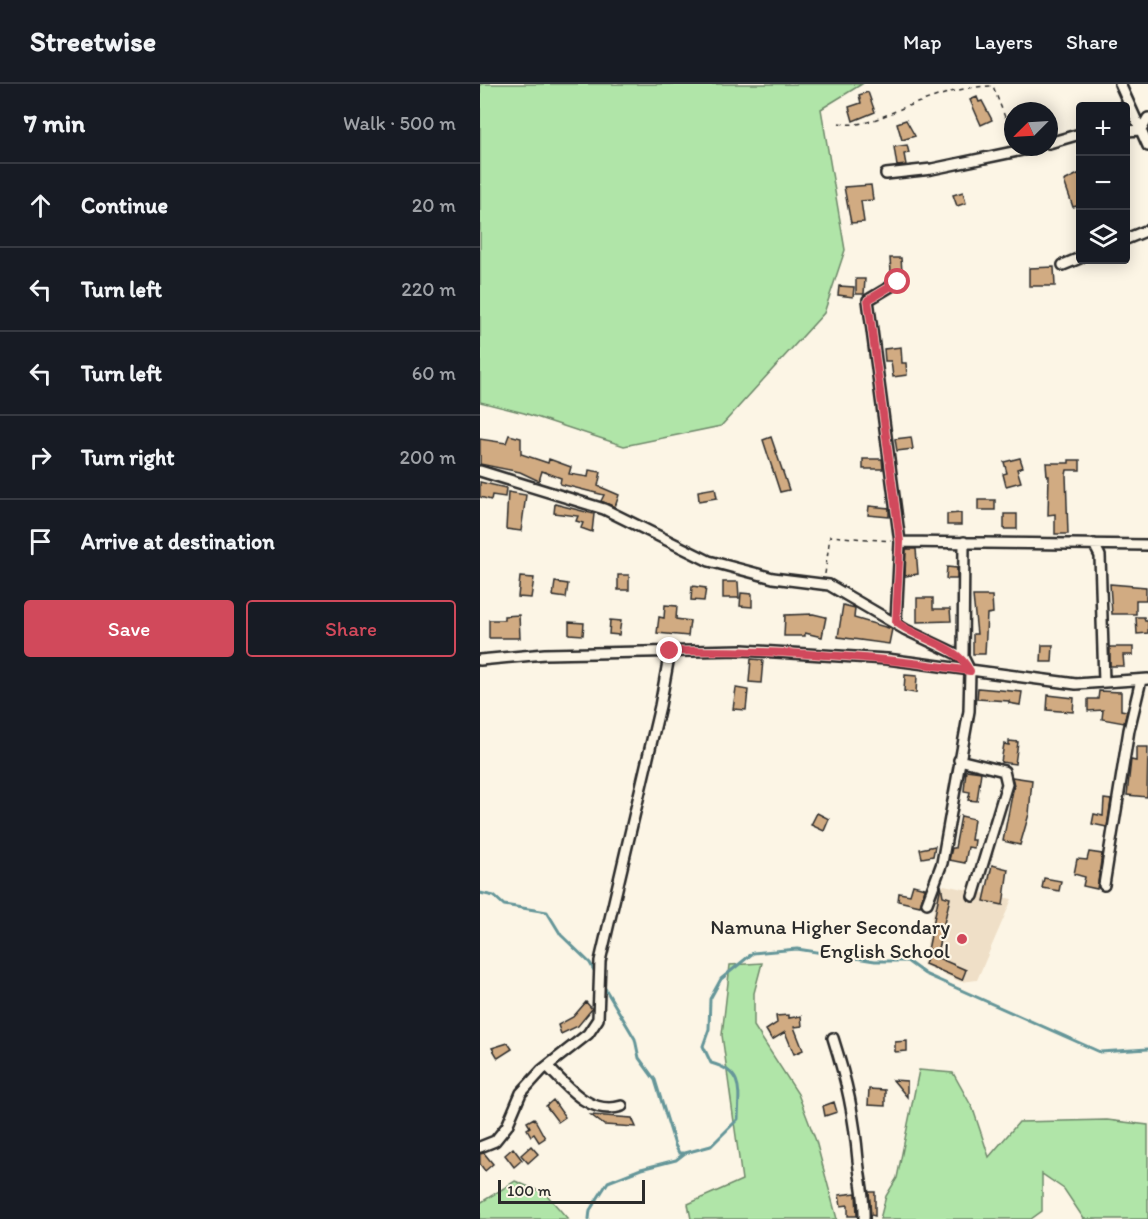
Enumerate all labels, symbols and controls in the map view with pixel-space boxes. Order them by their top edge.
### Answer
text: Streetwise [30,24,156,58]
text: Map [903,29,942,54]
text: Layers [975,29,1033,54]
text: Share [1066,29,1118,54]
north arrow [1004,102,1058,156]
map controls [1076,102,1130,264]
button: + [1076,102,1130,156]
text: 7 min [24,107,85,139]
text: Walk · 500 m [343,111,456,135]
button: − [1076,156,1130,210]
icon: ahead [24,189,57,222]
text: Continue [81,192,168,219]
text: 20 m [412,193,456,217]
button: layers [1076,210,1130,264]
route start [884,268,910,294]
icon: left [24,273,57,306]
text: Turn left [81,276,162,303]
text: 220 m [401,277,456,301]
icon: left [24,357,57,390]
text: Turn left [81,360,162,387]
text: 60 m [412,361,456,385]
icon: right [24,441,57,474]
text: Turn right [81,444,175,471]
text: 200 m [400,445,456,469]
icon: arrive [24,525,57,558]
text: Arrive at destination [81,528,275,555]
button: Save [24,600,234,657]
button: Share [246,600,456,657]
route end [656,637,682,663]
place label: Namuna Higher Secondary English School [710,914,950,963]
marker: Namuna Higher Secondary English School [955,932,969,946]
scale bar [498,1177,645,1204]
text: 100 m [507,1181,551,1200]

